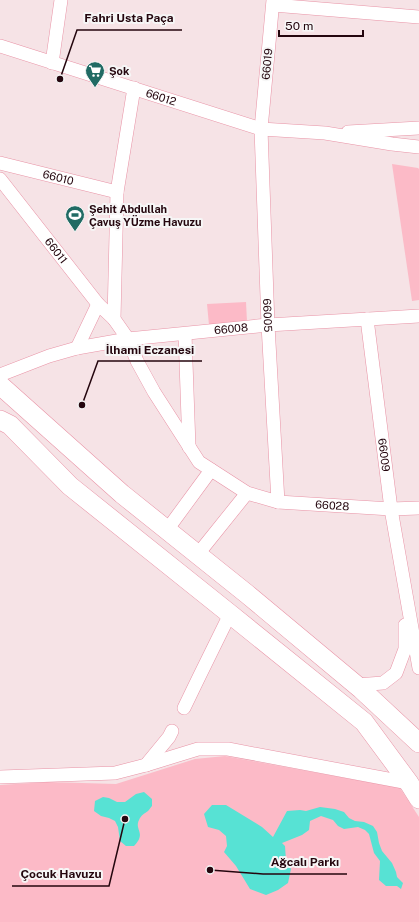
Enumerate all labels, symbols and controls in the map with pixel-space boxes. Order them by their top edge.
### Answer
callout: Fahri Usta Paça [77,6,182,30]
text: Fahri Usta Paça [84,11,174,25]
scale bar [279,12,363,38]
text: 50 m [285,19,313,33]
street label: 66019 [260,48,274,80]
supermarket icon: Şok [84,60,106,88]
place label: Şok [109,65,130,78]
street label: 66012 [144,87,178,108]
street label: 66010 [41,168,75,187]
place label: Şehit Abdullah Çavuş YÜzme Havuzu [89,203,201,229]
sports icon: Şehit Abdullah Çavuş YÜzme Havuzu [64,204,86,232]
street label: 66011 [42,235,70,266]
street label: 66005 [261,298,274,333]
street label: 66008 [213,321,249,336]
callout: İlhami Eczanesi [98,337,202,361]
text: İlhami Eczanesi [106,343,194,357]
street label: 66009 [376,437,392,473]
street label: 66028 [315,498,350,512]
callout: Ağcalı Parkı [263,850,347,874]
text: Ağcalı Parkı [271,855,339,869]
callout: Çocuk Havuzu [12,862,109,886]
text: Çocuk Havuzu [20,867,102,881]

